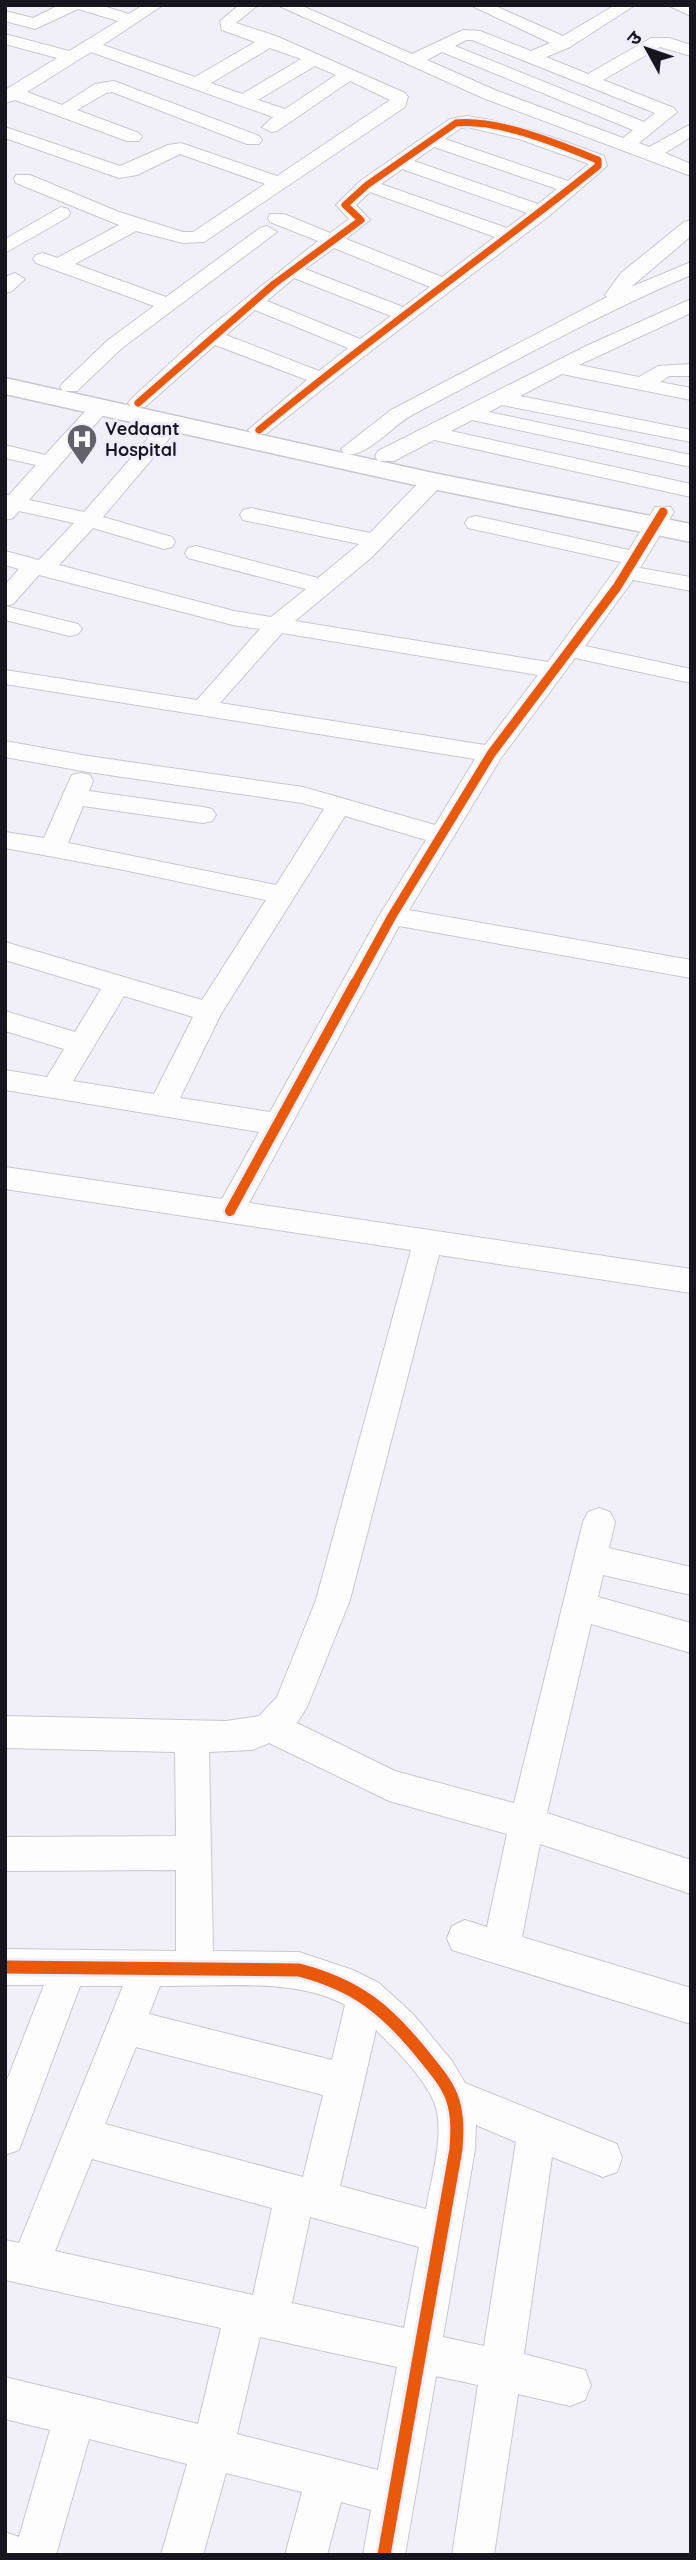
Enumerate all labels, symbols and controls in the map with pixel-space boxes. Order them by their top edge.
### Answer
north arrow [612,14,682,84]
text: उ [621,25,647,50]
place label: Vedaant Hospital [105,417,180,461]
hospital icon: Vedaant Hospital [65,422,99,466]

